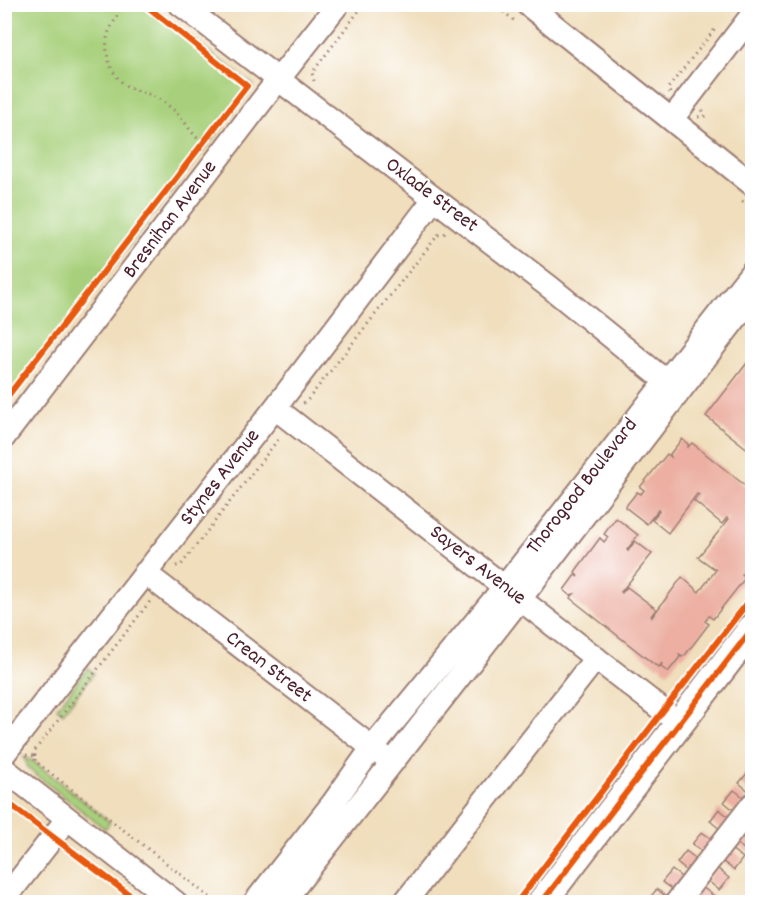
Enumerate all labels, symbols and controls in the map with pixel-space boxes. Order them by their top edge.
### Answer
street label: Oxlade Street [378,151,484,241]
street label: Bresnihan Avenue [117,155,225,285]
street label: Thorogood Boulevard [520,412,646,562]
street label: Stynes Avenue [174,423,268,533]
street label: Sayers Avenue [422,519,532,613]
street label: Crean Street [218,625,318,712]

